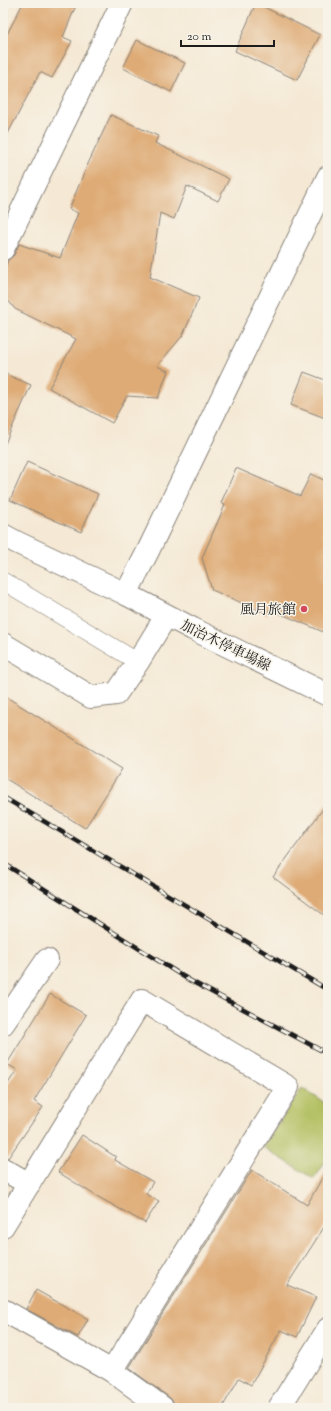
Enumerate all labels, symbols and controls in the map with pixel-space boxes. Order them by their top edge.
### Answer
scale bar [181,22,274,48]
text: 20 m [187,28,212,46]
place label: 風月旅館 [240,601,296,621]
marker: 風月旅館 [299,604,309,614]
street label: 加治木停車場線 [177,616,274,677]

